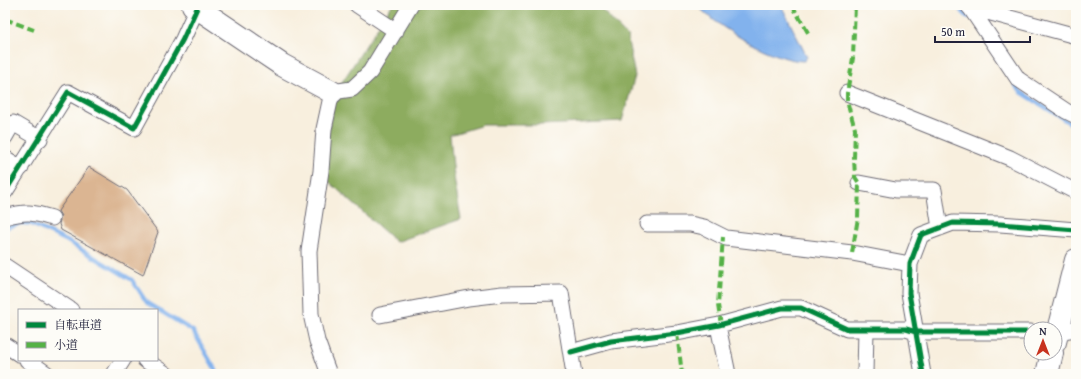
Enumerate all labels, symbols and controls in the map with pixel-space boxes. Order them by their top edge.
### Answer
scale bar [935,18,1030,44]
text: 50 m [941,23,965,40]
legend [18,309,158,361]
text: 自転車道 [54,316,102,333]
north arrow [1023,321,1063,361]
text: N [1039,323,1047,339]
text: 小道 [54,336,78,353]

